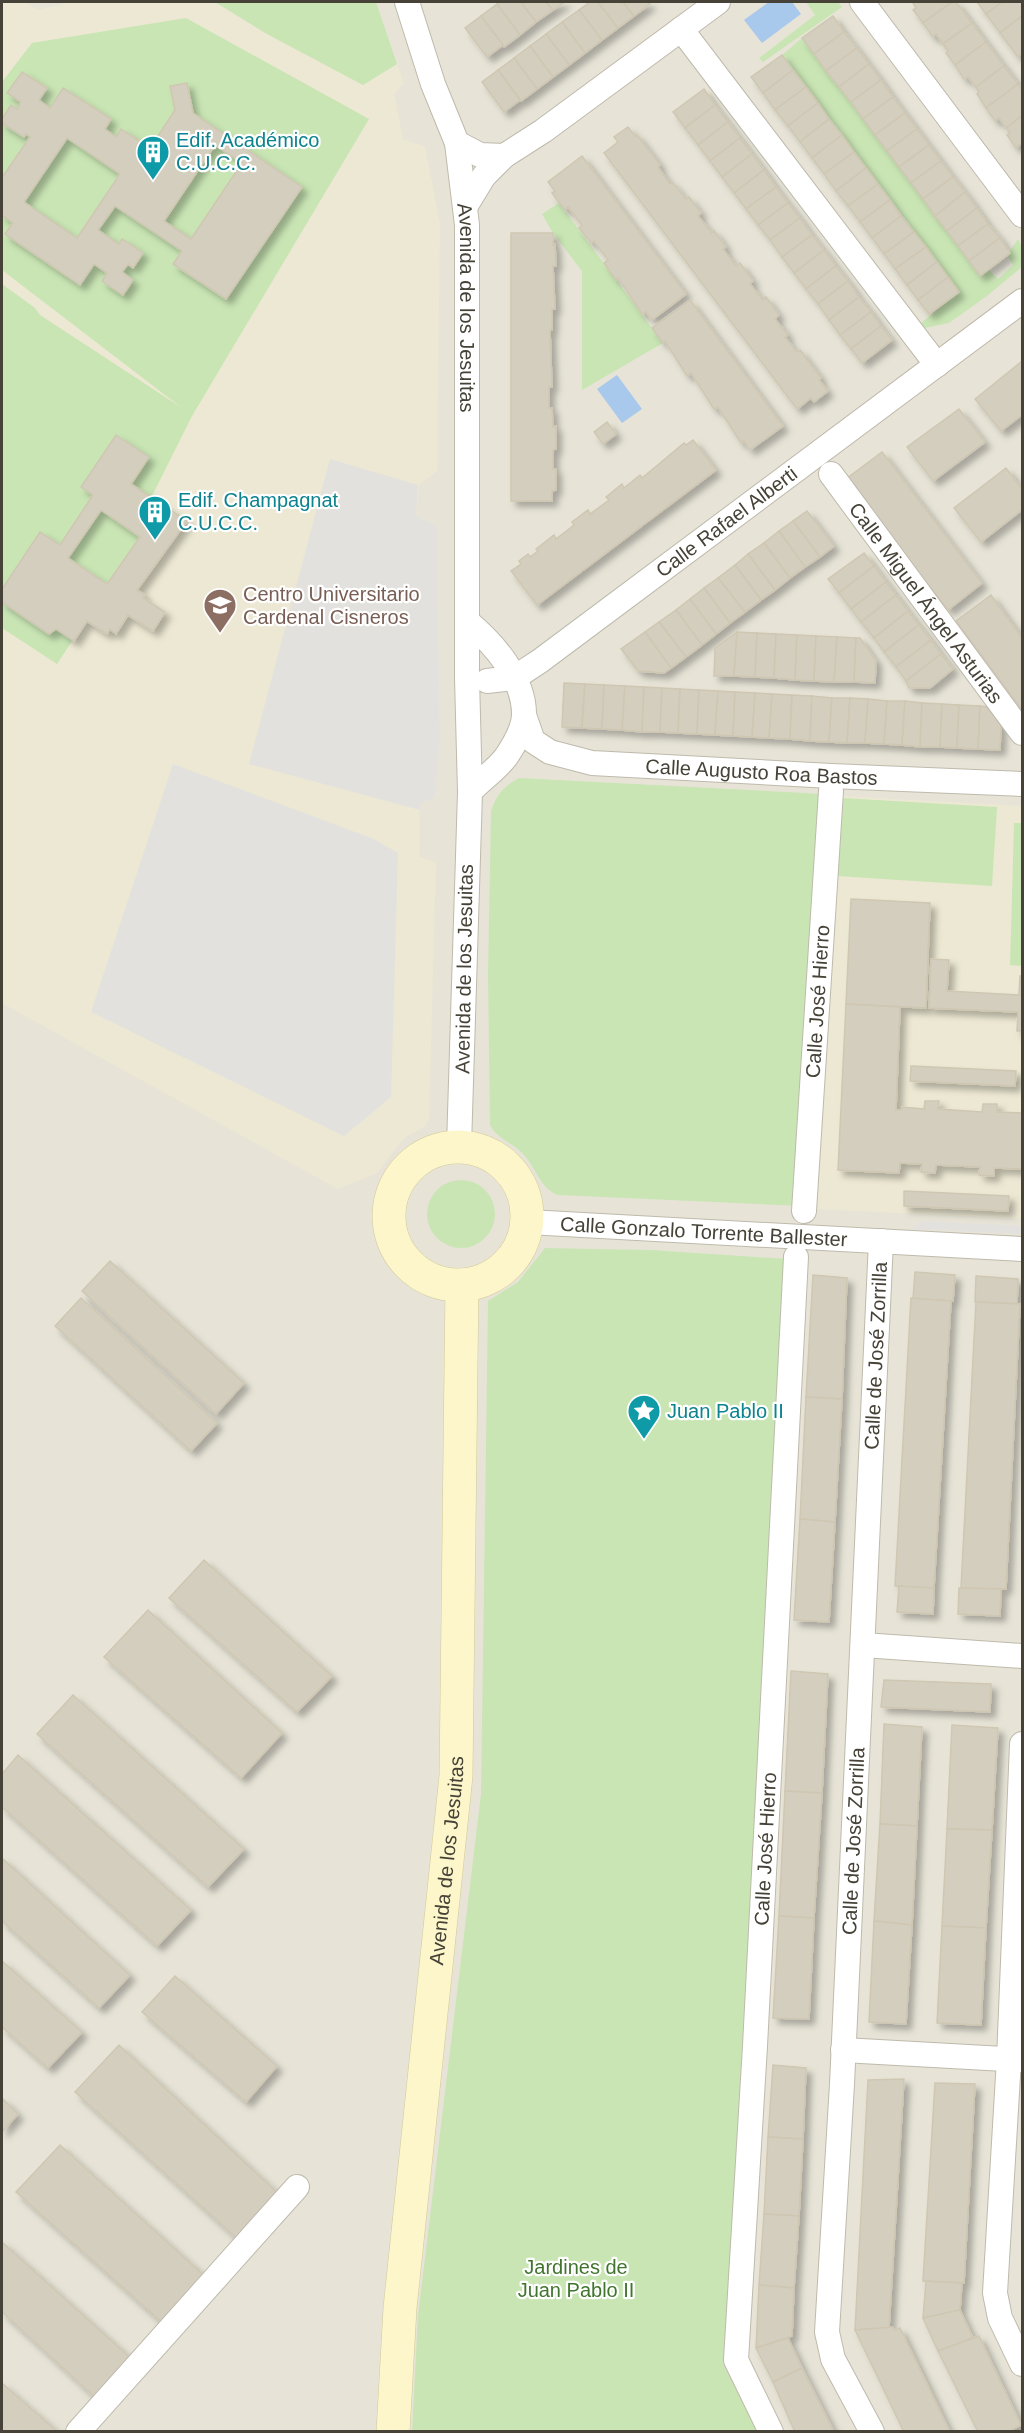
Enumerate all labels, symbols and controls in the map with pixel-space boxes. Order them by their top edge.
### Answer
place label: Edif. Académico C.U.C.C. [176,129,319,174]
building icon: Edif. Académico C.U.C.C. [135,134,171,181]
street label: Avenida de los Jesuitas [453,202,478,413]
street label: Calle Rafael Alberti [652,462,801,581]
place label: Edif. Champagnat C.U.C.C. [178,489,339,534]
building icon: Edif. Champagnat C.U.C.C. [137,494,173,541]
street label: Calle Miguel Ángel Asturias [845,498,1007,707]
place label: Centro Universitario Cardenal Cisneros [243,583,420,628]
school or university icon: Centro Universitario Cardenal Cisneros [202,587,238,634]
street label: Calle Augusto Roa Bastos [645,755,878,789]
street label: Avenida de los Jesuitas [451,864,477,1074]
street label: Calle José Hierro [802,924,833,1079]
street label: Calle Gonzalo Torrente Ballester [559,1213,848,1250]
street label: Calle de José Zorrilla [860,1260,891,1450]
place icon: Juan Pablo II [626,1393,662,1440]
place label: Juan Pablo II [667,1400,784,1422]
street label: Calle de José Zorrilla [838,1746,869,1936]
street label: Avenida de los Jesuitas [425,1756,467,1966]
street label: Calle José Hierro [750,1772,780,1926]
park label: Jardines de Juan Pablo II [518,2256,634,2301]

